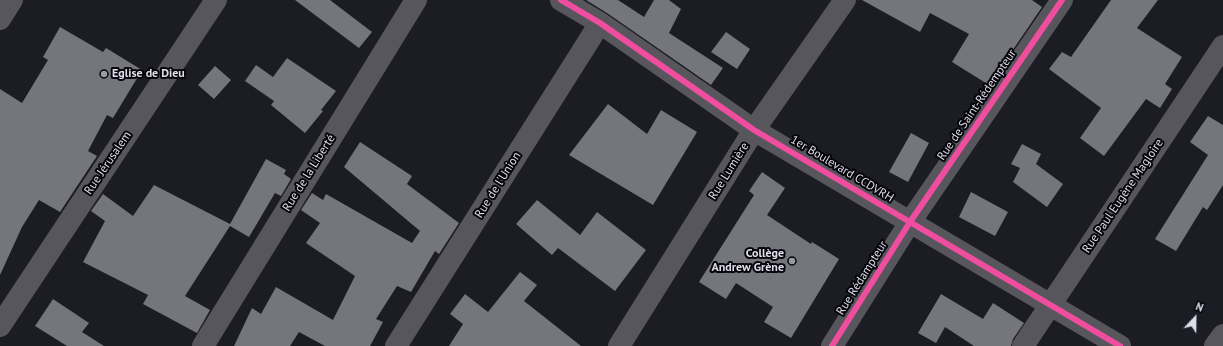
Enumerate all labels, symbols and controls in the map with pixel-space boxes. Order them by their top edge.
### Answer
street label: Rue de Saint-Rédempteur [934,47,1020,163]
place label: Eglise de Dieu [112,67,185,81]
marker: Eglise de Dieu [99,69,109,79]
street label: Rue Jérusalem [82,129,134,197]
street label: Rue de la Liberté [280,132,338,214]
street label: 1er Boulevard CCDVRH [788,133,896,205]
street label: Rue Paul Eugène Magloire [1079,136,1167,256]
street label: Rue Lumière [706,140,752,202]
street label: Rue de l'Union [472,149,524,221]
street label: Rue Rédampteur [833,238,891,318]
place label: Collège Andrew Grène [712,247,784,275]
marker: Collège Andrew Grène [787,256,797,266]
north arrow [1175,298,1215,338]
text: N [1194,299,1205,315]

